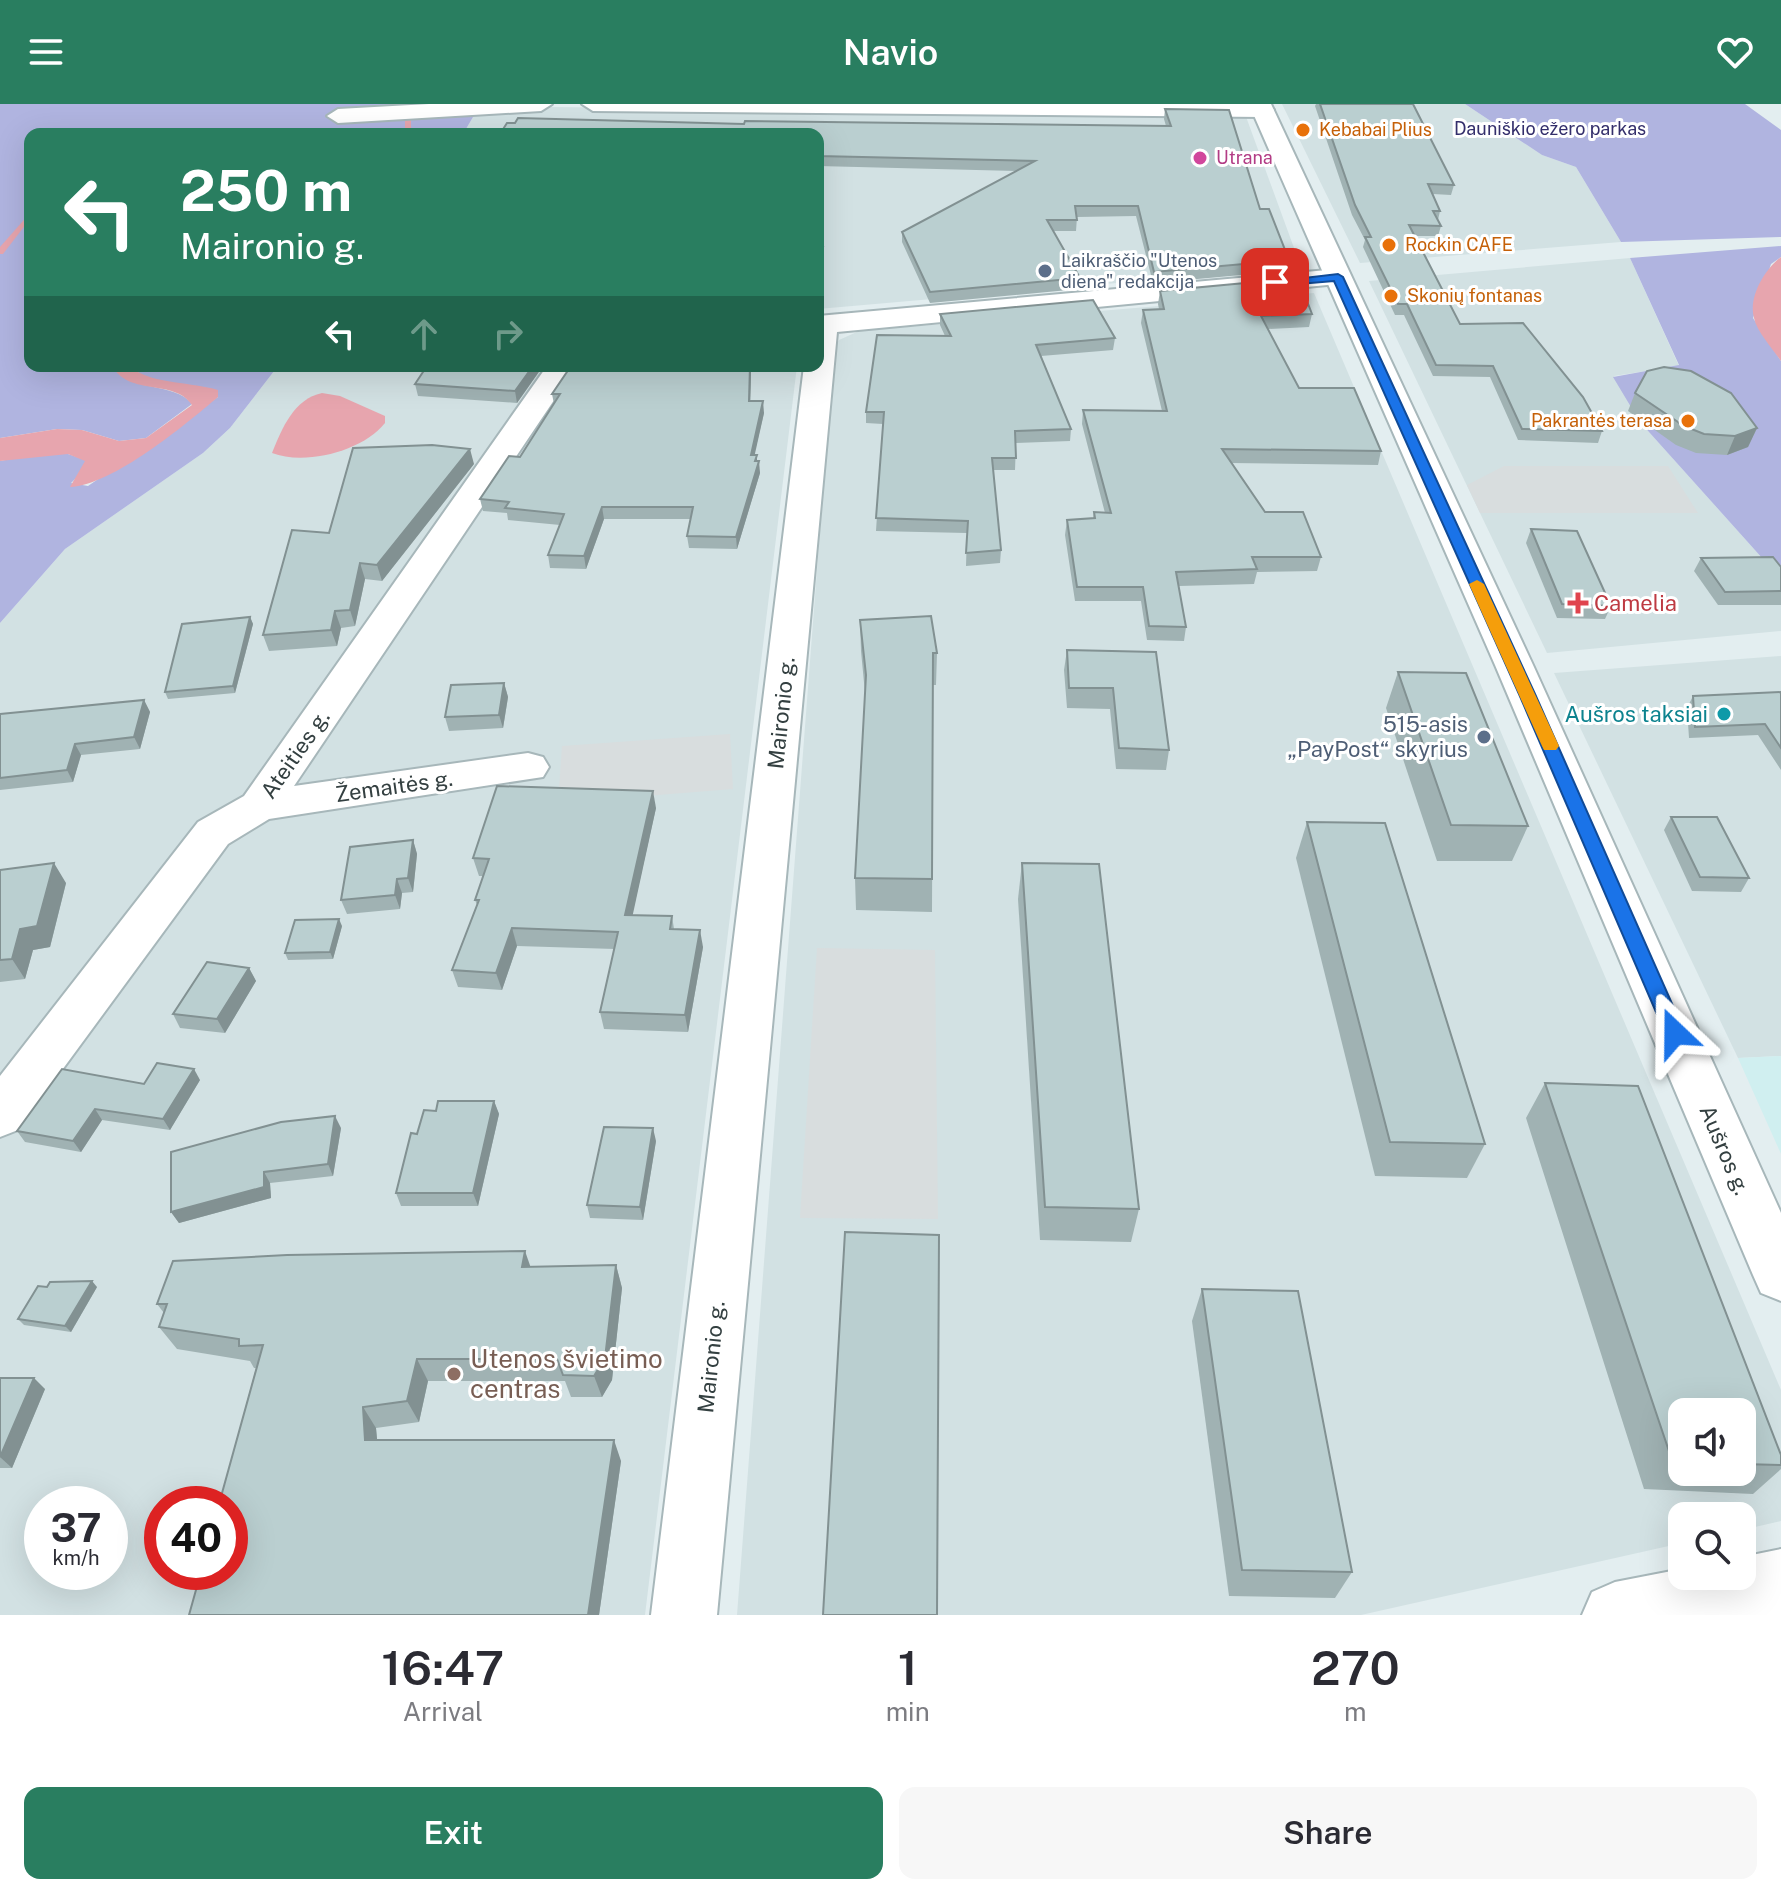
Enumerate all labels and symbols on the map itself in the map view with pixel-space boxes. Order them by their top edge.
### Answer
park label: Dauniškio ežero parkas [1454,118,1646,139]
place label: Kebabai Plius [1319,119,1432,140]
marker: Kebabai Plius [1294,121,1312,139]
place label: Utrana [1216,147,1273,168]
marker: Utrana [1191,149,1209,167]
place label: Rockin CAFE [1405,234,1513,255]
marker: Rockin CAFE [1380,236,1398,254]
pin [1241,248,1309,316]
place label: Laikraščio "Utenos diena" redakcija [1061,250,1217,292]
marker: Laikraščio "Utenos diena" redakcija [1036,262,1054,280]
place label: Skonių fontanas [1407,285,1542,306]
marker: Skonių fontanas [1382,287,1400,305]
place label: Pakrantės terasa [1531,410,1672,431]
marker: Pakrantės terasa [1679,412,1697,430]
place label: Camelia [1594,590,1677,616]
marker: Camelia [1569,594,1587,612]
street label: Maironio g. [762,656,800,770]
place label: Aušros taksiai [1565,701,1708,727]
street label: Ateities g. [255,705,335,803]
marker: Aušros taksiai [1715,705,1733,723]
place label: 515-asis „PayPost“ skyrius [1288,711,1468,762]
marker: 515-asis „PayPost“ skyrius [1475,728,1493,746]
street label: Žemaitės g. [334,765,454,807]
position arrow [1633,991,1717,1075]
street label: Aušros g. [1694,1101,1756,1199]
street label: Maironio g. [692,1300,730,1414]
place label: Utenos švietimo centras [470,1343,663,1404]
marker: Utenos švietimo centras [445,1365,463,1383]
speed limit sign: 40 [144,1486,248,1590]

